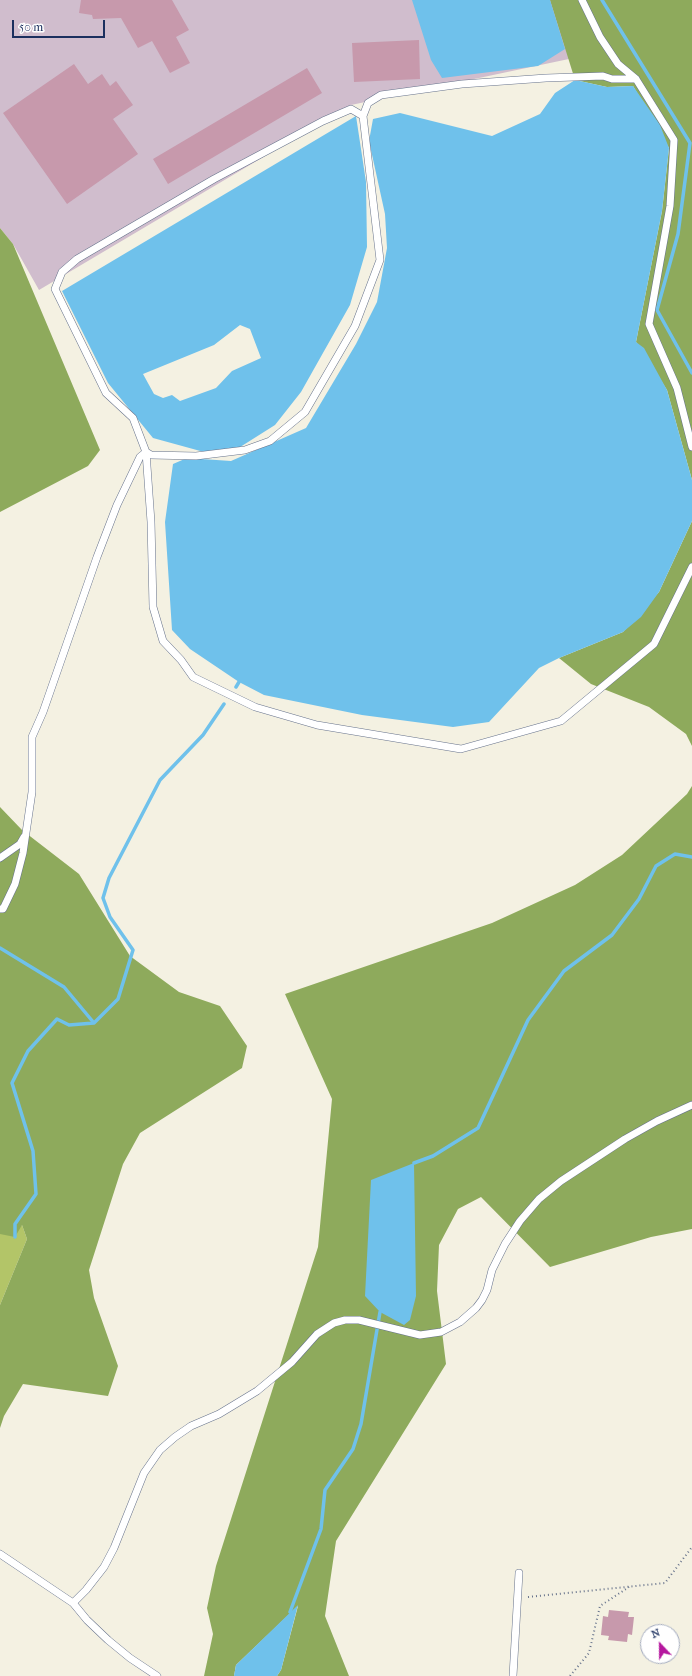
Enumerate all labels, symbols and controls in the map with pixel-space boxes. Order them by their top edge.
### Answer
scale bar [14,12,107,38]
text: 50 m [19,20,43,34]
north arrow [640,1624,680,1664]
text: N [649,1626,662,1641]

